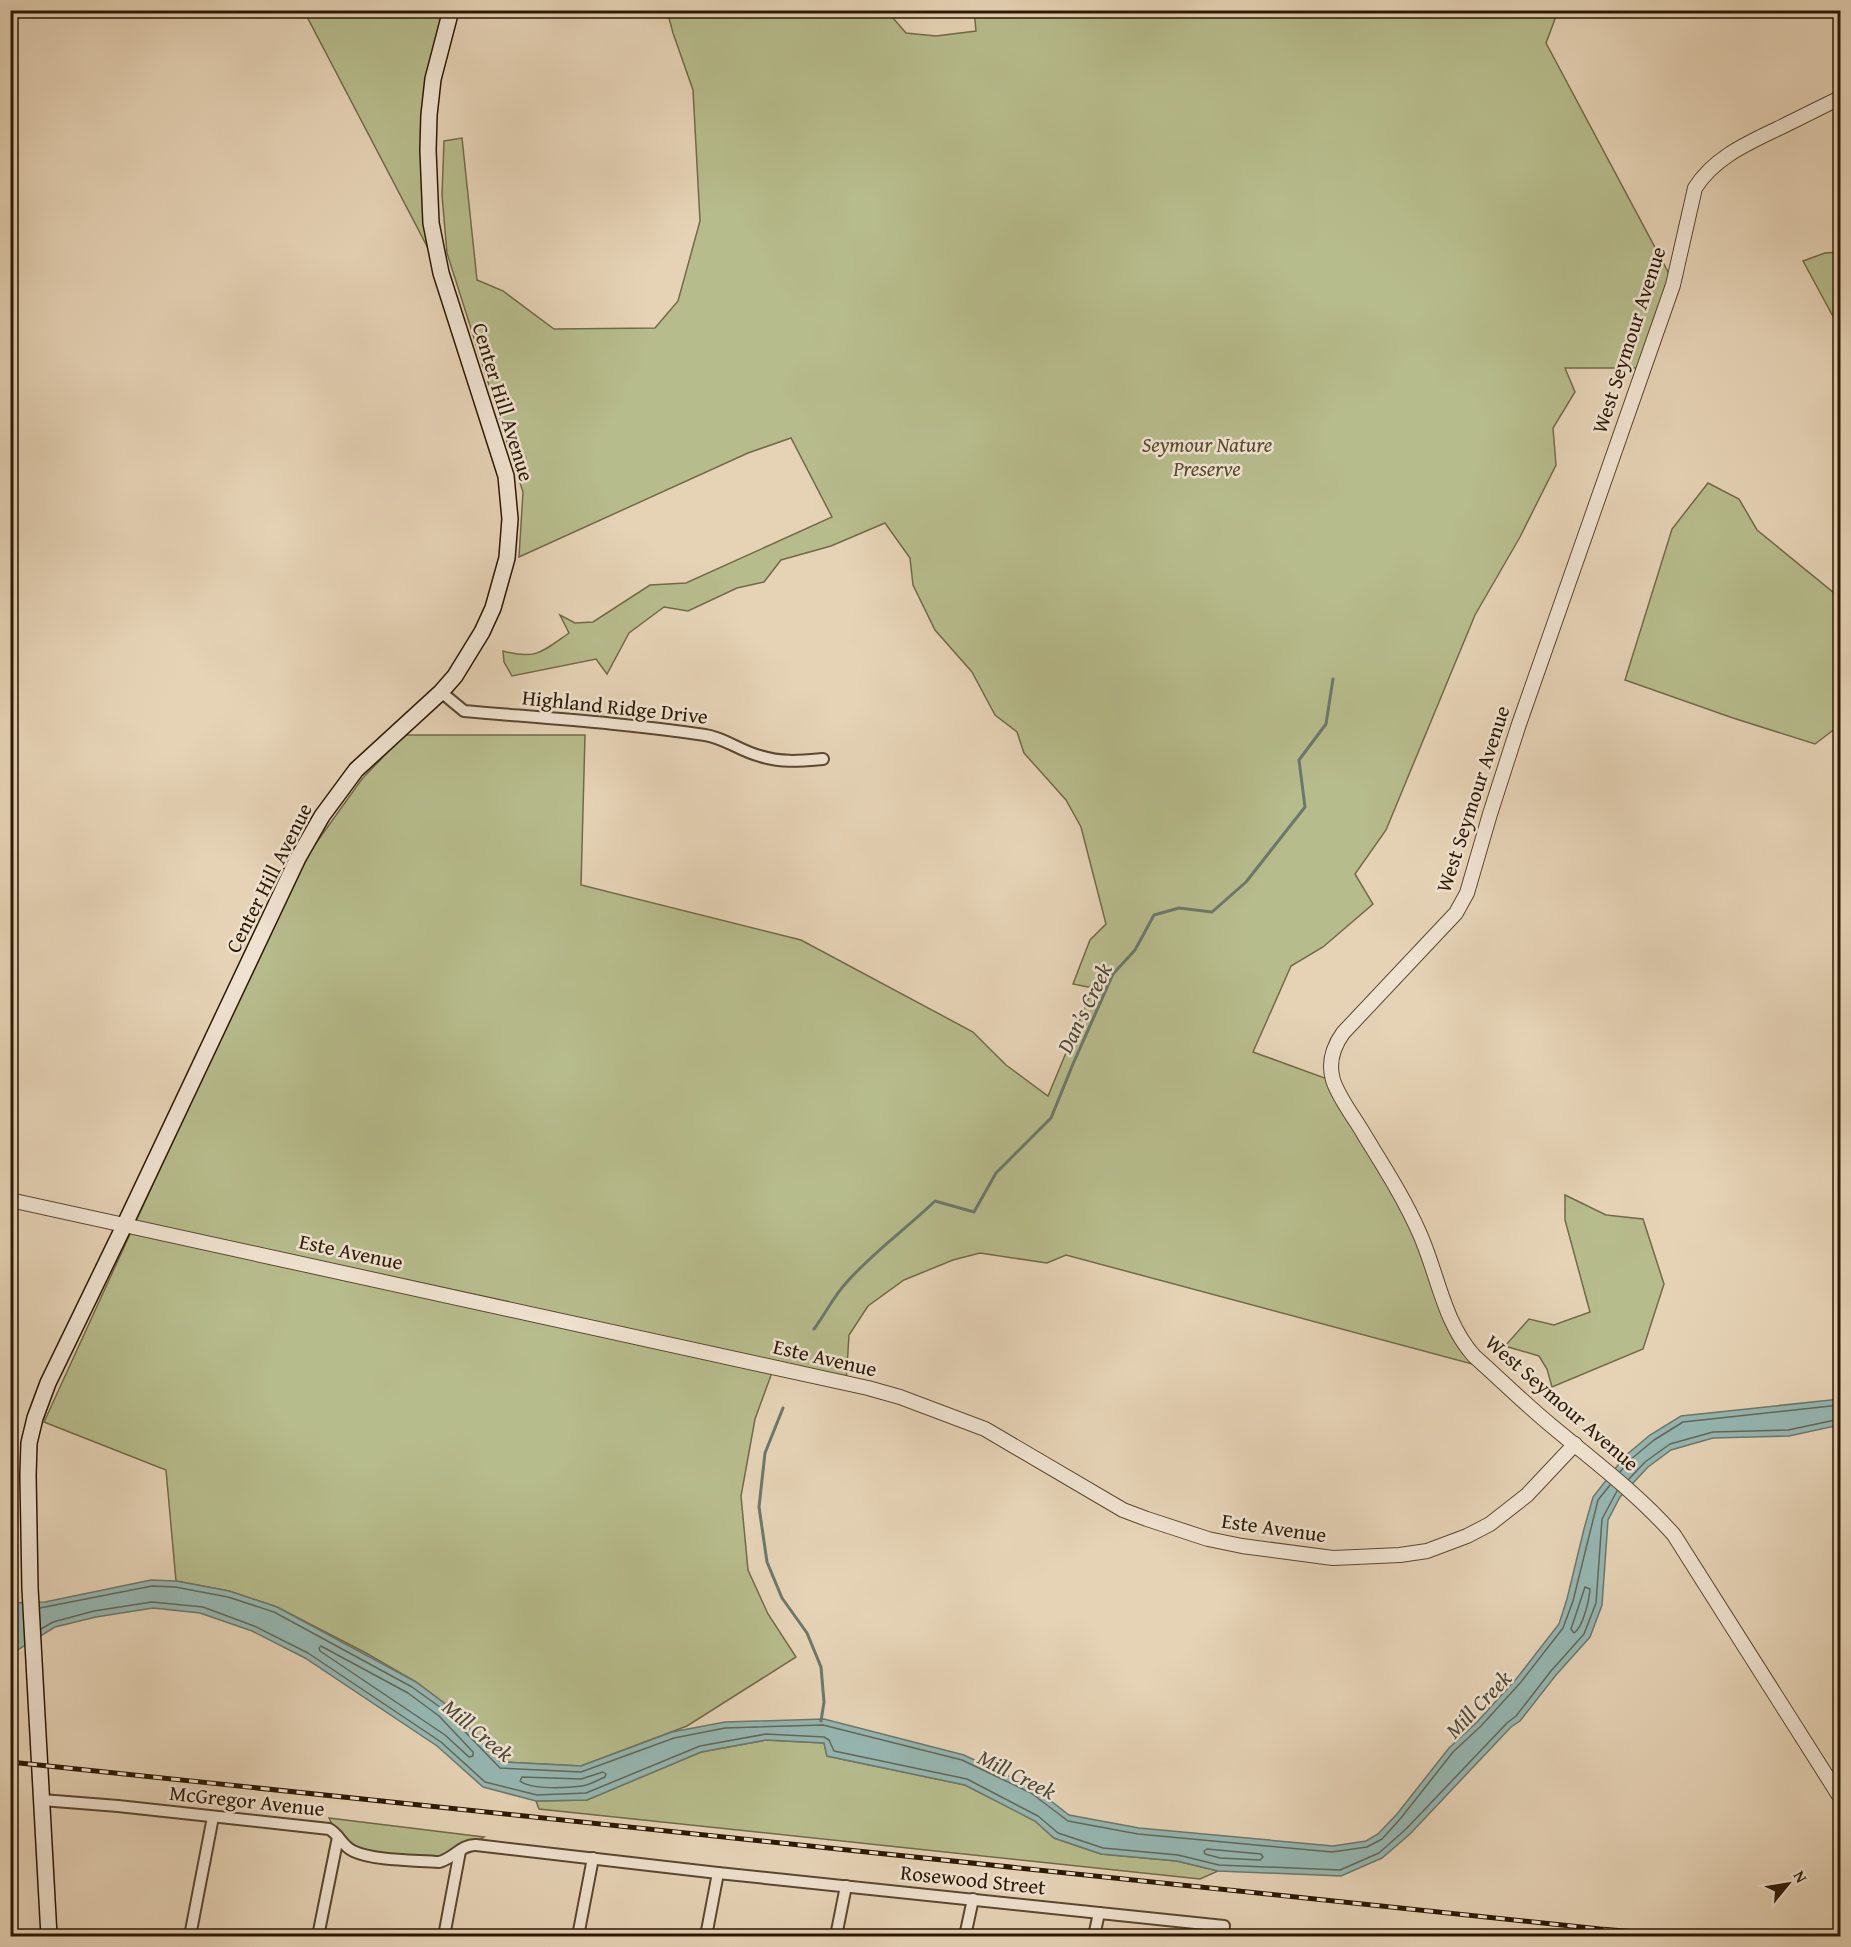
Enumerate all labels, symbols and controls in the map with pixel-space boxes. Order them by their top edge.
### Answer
street label: West Seymour Avenue [1584,242,1673,437]
street label: Center Hill Avenue [465,319,542,485]
park label: Seymour Nature Preserve [1142,429,1272,484]
street label: Highland Ridge Drive [521,681,710,732]
street label: West Seymour Avenue [1428,701,1517,896]
street label: Center Hill Avenue [217,797,320,958]
water label: Dan’s Creek [1048,957,1120,1059]
street label: Este Avenue [296,1225,406,1278]
street label: West Seymour Avenue [1479,1327,1646,1478]
street label: Este Avenue [770,1331,880,1384]
street label: Este Avenue [1220,1505,1329,1550]
water label: Mill Creek [1437,1662,1519,1745]
water label: Mill Creek [436,1691,521,1770]
water label: Mill Creek [972,1741,1062,1808]
street label: McGregor Avenue [168,1777,326,1824]
north arrow [1758,1854,1818,1914]
street label: Rosewood Street [899,1856,1048,1903]
text: N [1788,1866,1814,1887]

